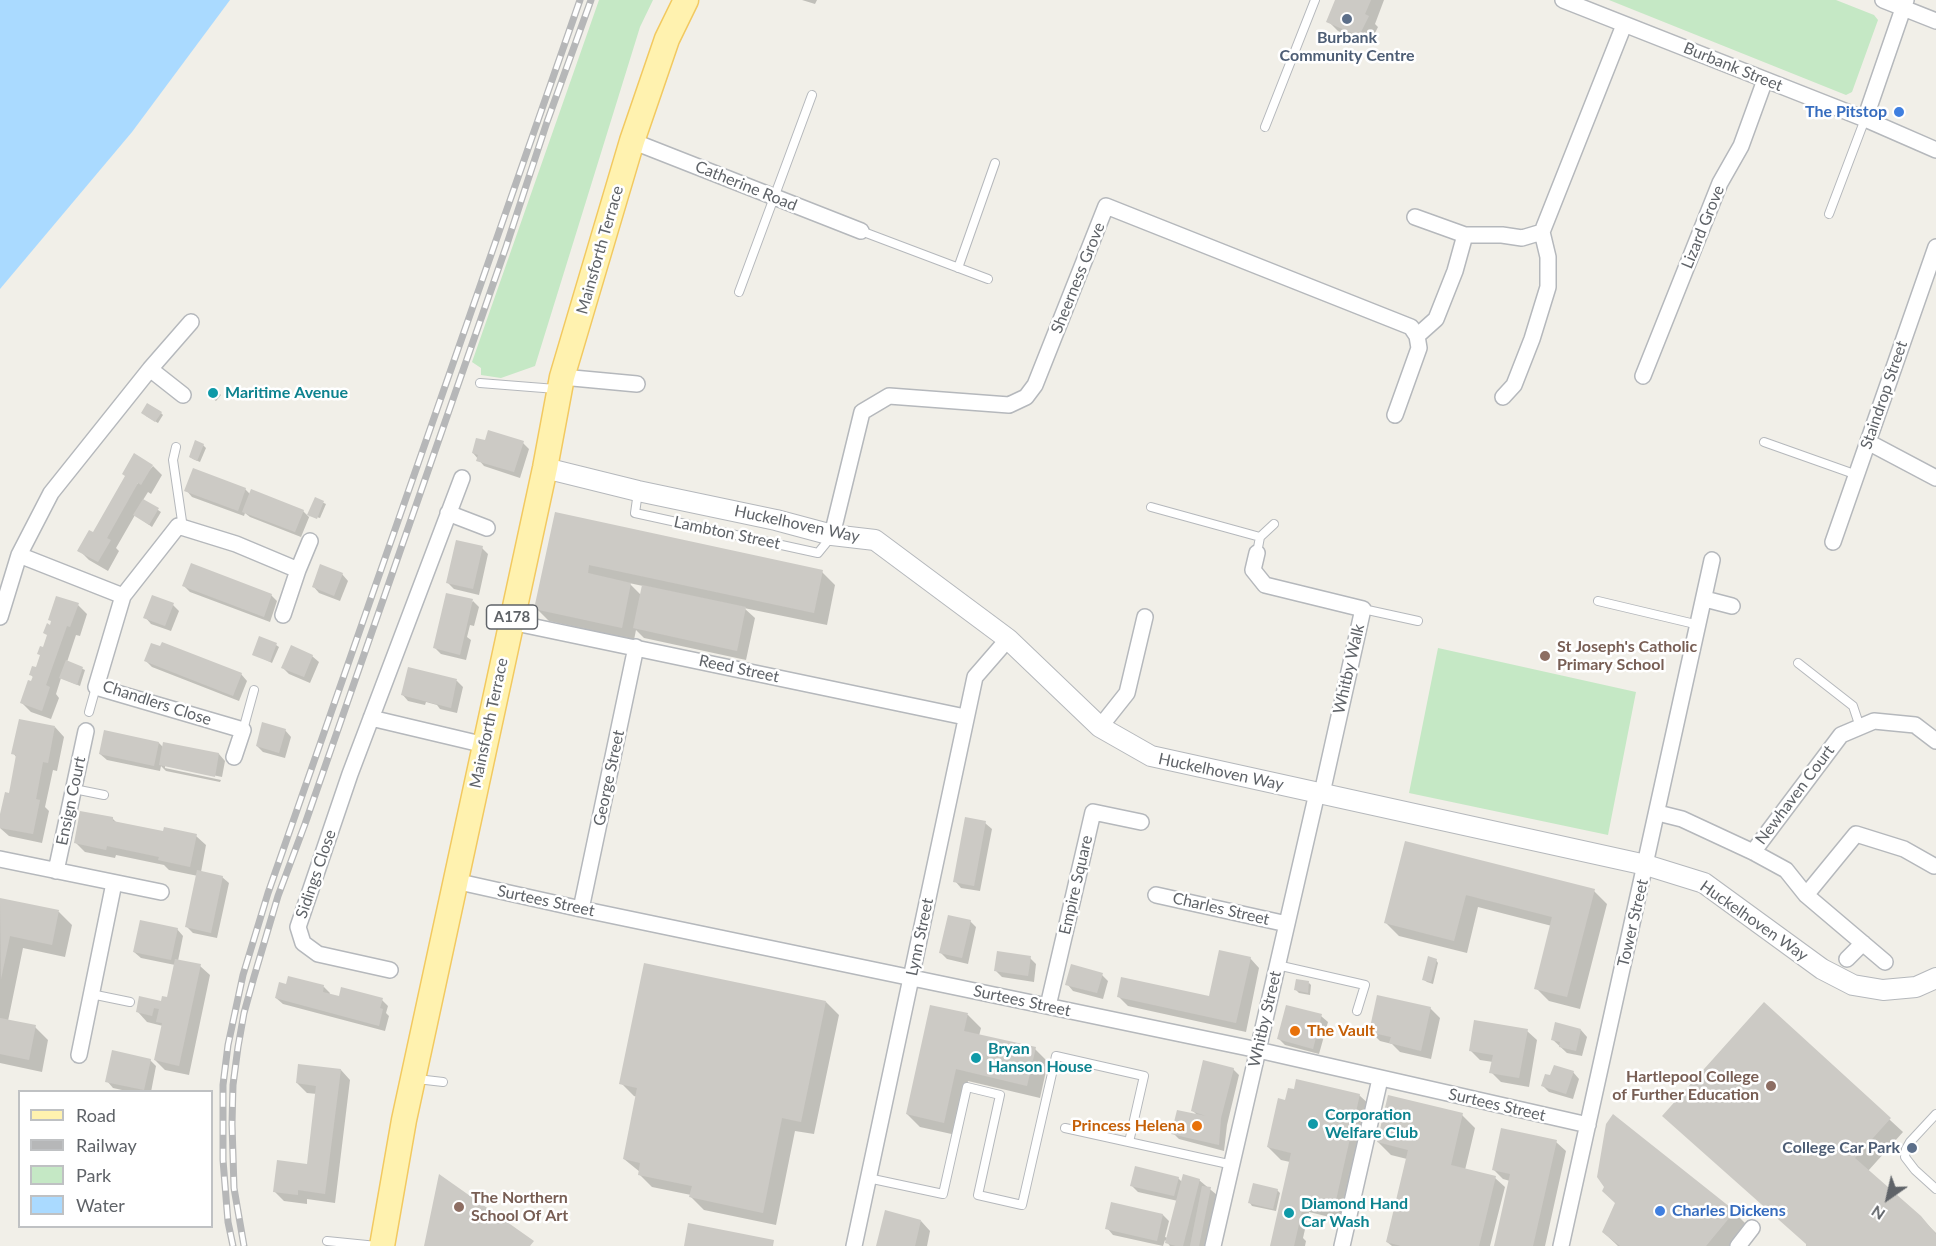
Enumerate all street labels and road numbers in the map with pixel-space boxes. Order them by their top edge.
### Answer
street label: Burbank Street [1681,38,1785,96]
street label: Catherine Road [692,157,800,215]
street label: Lizard Grove [1678,183,1728,271]
street label: Mainsforth Terrace [572,184,628,316]
street label: Sheerness Grove [1047,220,1109,336]
street label: Staindrop Street [1856,338,1912,452]
street label: Huckelhoven Way [733,501,861,547]
street label: Lambton Street [672,512,782,554]
road number: A178 [486,605,538,629]
street label: Whitby Walk [1329,622,1369,716]
street label: Reed Street [697,651,781,687]
street label: Mainsforth Terrace [466,656,512,790]
street label: Chandlers Close [100,676,214,730]
street label: George Street [589,728,629,828]
street label: Newhaven Court [1751,742,1839,848]
street label: Huckelhoven Way [1157,749,1285,795]
street label: Ensign Court [52,755,90,847]
street label: Sidings Close [292,827,340,921]
street label: Empire Square [1055,833,1097,937]
street label: Tower Street [1614,877,1652,969]
street label: Huckelhoven Way [1696,877,1812,965]
street label: Surtees Street [496,881,596,921]
street label: Charles Street [1171,889,1271,929]
street label: Lynn Street [902,896,938,978]
street label: Whitby Street [1245,969,1285,1069]
street label: Surtees Street [972,981,1072,1021]
street label: Surtees Street [1447,1085,1547,1125]

